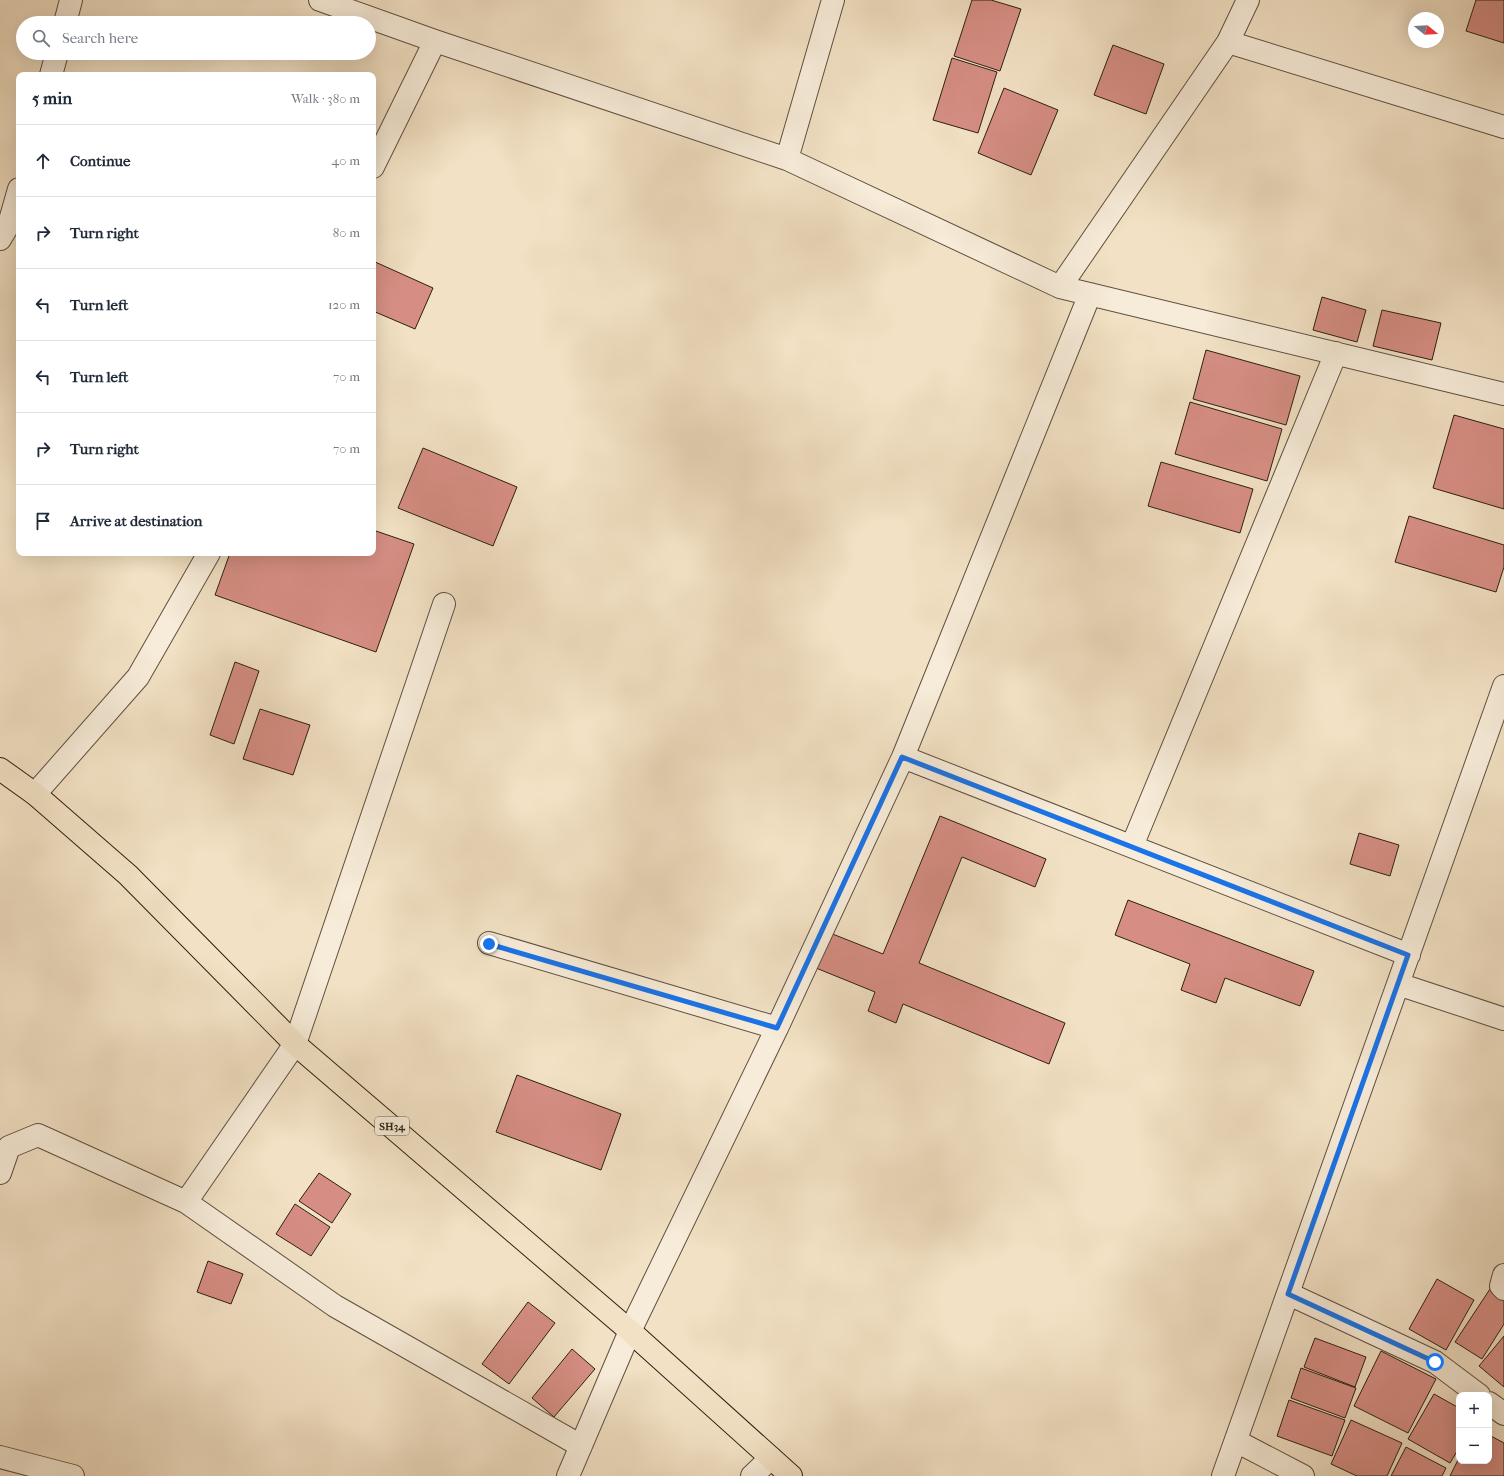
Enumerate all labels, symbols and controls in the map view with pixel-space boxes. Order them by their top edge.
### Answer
north arrow [1408,12,1444,48]
search box [16,16,376,60]
icon: search [30,27,52,49]
text: Search here [62,29,138,47]
text: 5 min [32,88,72,108]
text: Walk · 380 m [291,91,360,106]
icon: ahead [32,150,54,172]
text: Continue [70,152,130,170]
text: 40 m [332,153,360,168]
icon: right [32,222,54,244]
text: Turn right [70,224,139,242]
text: 80 m [333,225,360,240]
icon: left [32,294,54,316]
text: Turn left [70,296,128,314]
text: 120 m [328,297,360,312]
icon: left [32,366,54,388]
text: Turn left [70,368,128,386]
text: 70 m [333,369,360,384]
icon: right [32,438,54,460]
text: Turn right [70,440,139,458]
text: 70 m [333,441,360,456]
icon: arrive [32,510,54,532]
text: Arrive at destination [70,512,202,530]
route end [480,935,498,953]
road number: SH34 [375,1117,409,1135]
route start [1426,1353,1444,1371]
map controls [1456,1392,1492,1464]
button: + [1456,1392,1492,1428]
button: − [1456,1428,1492,1464]

